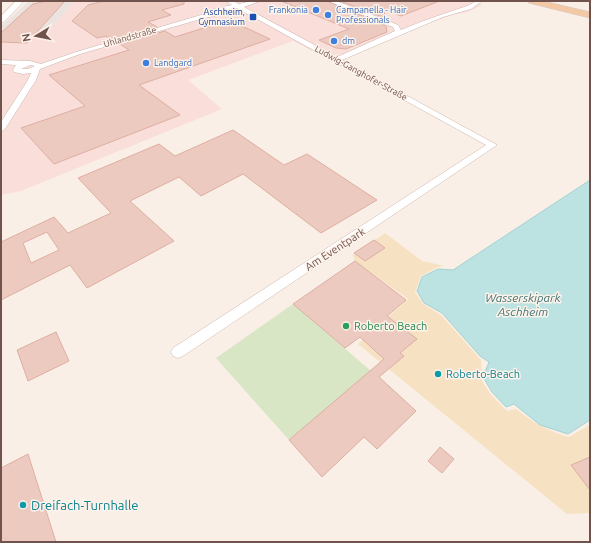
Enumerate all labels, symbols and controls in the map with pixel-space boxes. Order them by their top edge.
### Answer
place label: Frankonia [269,5,308,15]
marker: Frankonia [311,5,321,15]
place label: Campanella - Hair Professionals [336,5,407,25]
place label: Aschheim, Gymnasium [198,7,245,27]
marker: Campanella - Hair Professionals [323,10,333,20]
marker: Aschheim, Gymnasium [248,12,258,22]
north arrow [16,16,56,56]
street label: Uhlandstraße [102,25,158,49]
text: N [20,33,33,43]
marker: dm [329,36,339,46]
place label: dm [342,36,355,46]
street label: Ludwig-Ganghofer-Straße [313,43,409,103]
marker: Landgard [141,58,151,68]
place label: Landgard [154,58,192,68]
street label: Am Eventpark [303,225,368,273]
water label: Wasserskipark Aschheim [485,291,562,318]
place label: Roberto Beach [354,320,427,332]
marker: Roberto Beach [341,321,351,331]
place label: Roberto-Beach [446,368,520,380]
marker: Roberto-Beach [433,369,443,379]
place label: Dreifach-Turnhalle [31,498,138,512]
marker: Dreifach-Turnhalle [18,500,28,510]

